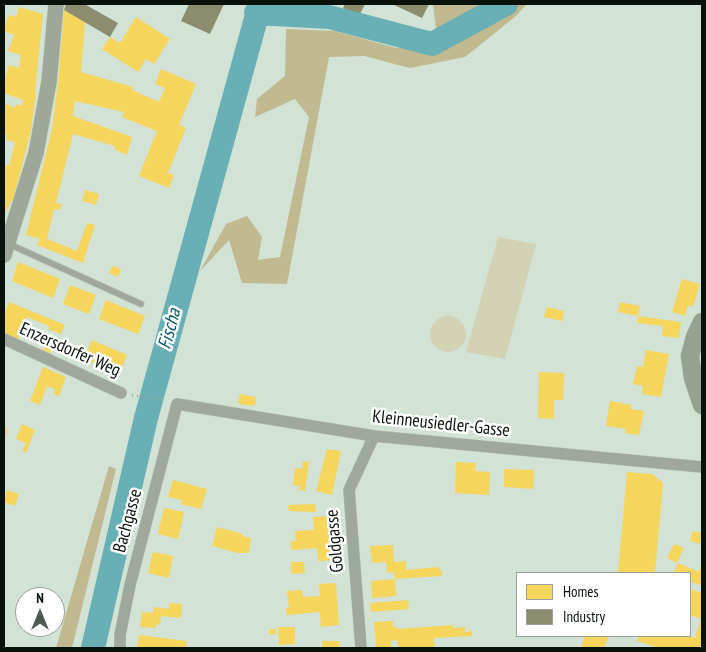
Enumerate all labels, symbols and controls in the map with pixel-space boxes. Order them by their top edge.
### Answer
water label: Fischa [154,306,186,352]
street label: Enzersdorfer Weg [16,318,124,382]
street label: Kleinneusiedler-Gasse [371,406,511,442]
street label: Bachgasse [109,487,147,555]
street label: Goldgasse [321,509,349,573]
legend [516,572,691,637]
text: Homes [563,582,599,601]
north arrow [15,587,65,637]
text: N [36,589,44,607]
text: Industry [563,607,605,626]

